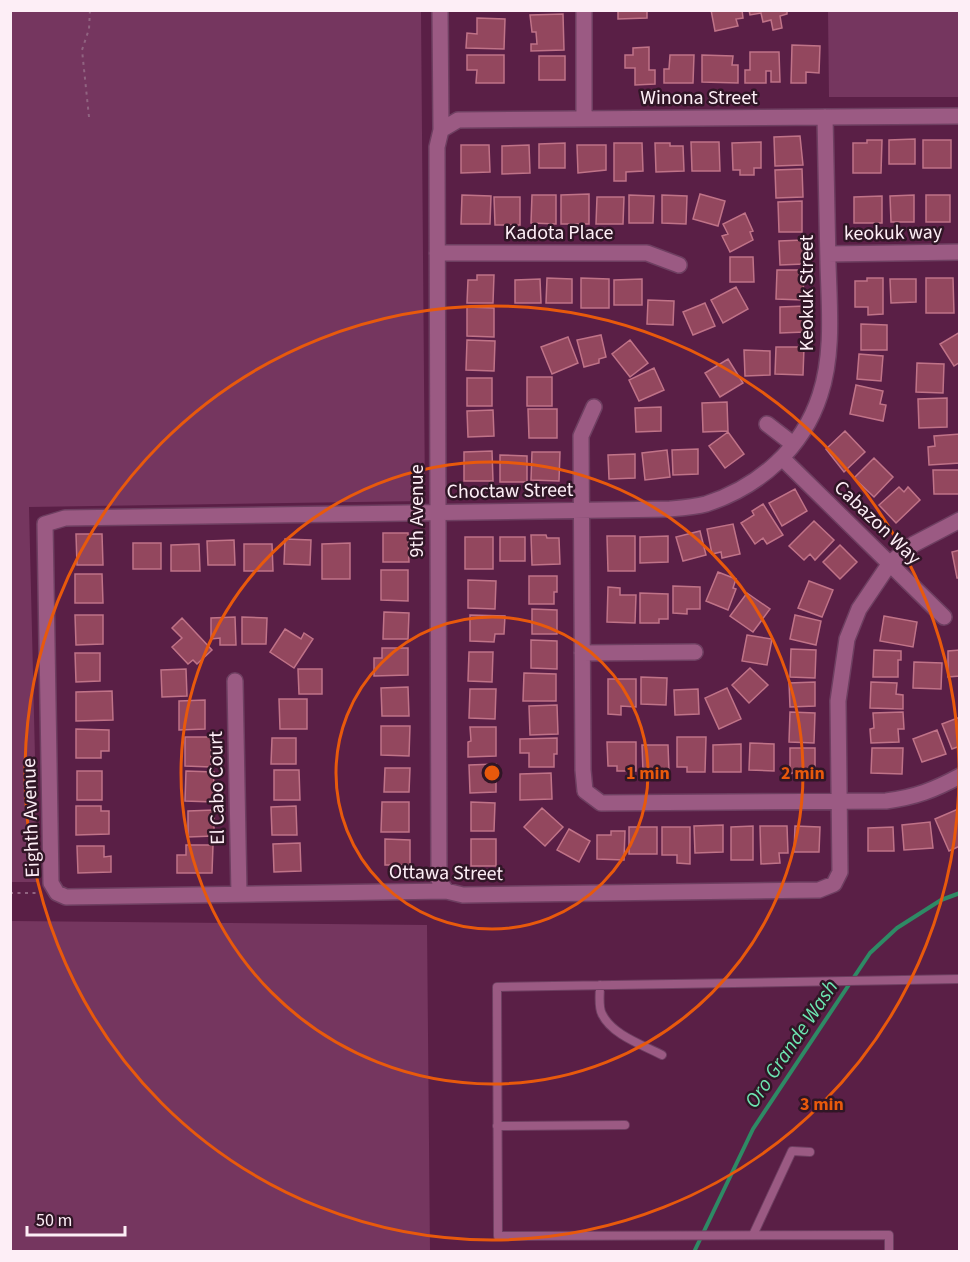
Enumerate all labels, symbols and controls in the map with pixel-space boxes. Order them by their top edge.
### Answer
street label: Winona Street [640,84,758,112]
street label: keokuk way [844,218,943,248]
street label: Kadota Place [505,219,613,247]
street label: Keokuk Street [793,234,821,351]
street label: 9th Avenue [403,464,431,558]
street label: Cabazon Way [828,474,928,572]
street label: Choctaw Street [446,476,574,506]
street label: El Cabo Court [202,731,232,845]
street label: Eighth Avenue [15,758,47,878]
text: 1 min [626,761,670,786]
text: 2 min [781,761,825,786]
centre of rings [482,763,502,783]
street label: Ottawa Street [389,858,504,888]
water label: Oro Grande Wash [737,974,845,1114]
text: 3 min [800,1092,844,1117]
scale bar [27,1199,124,1237]
text: 50 m [36,1208,72,1233]

